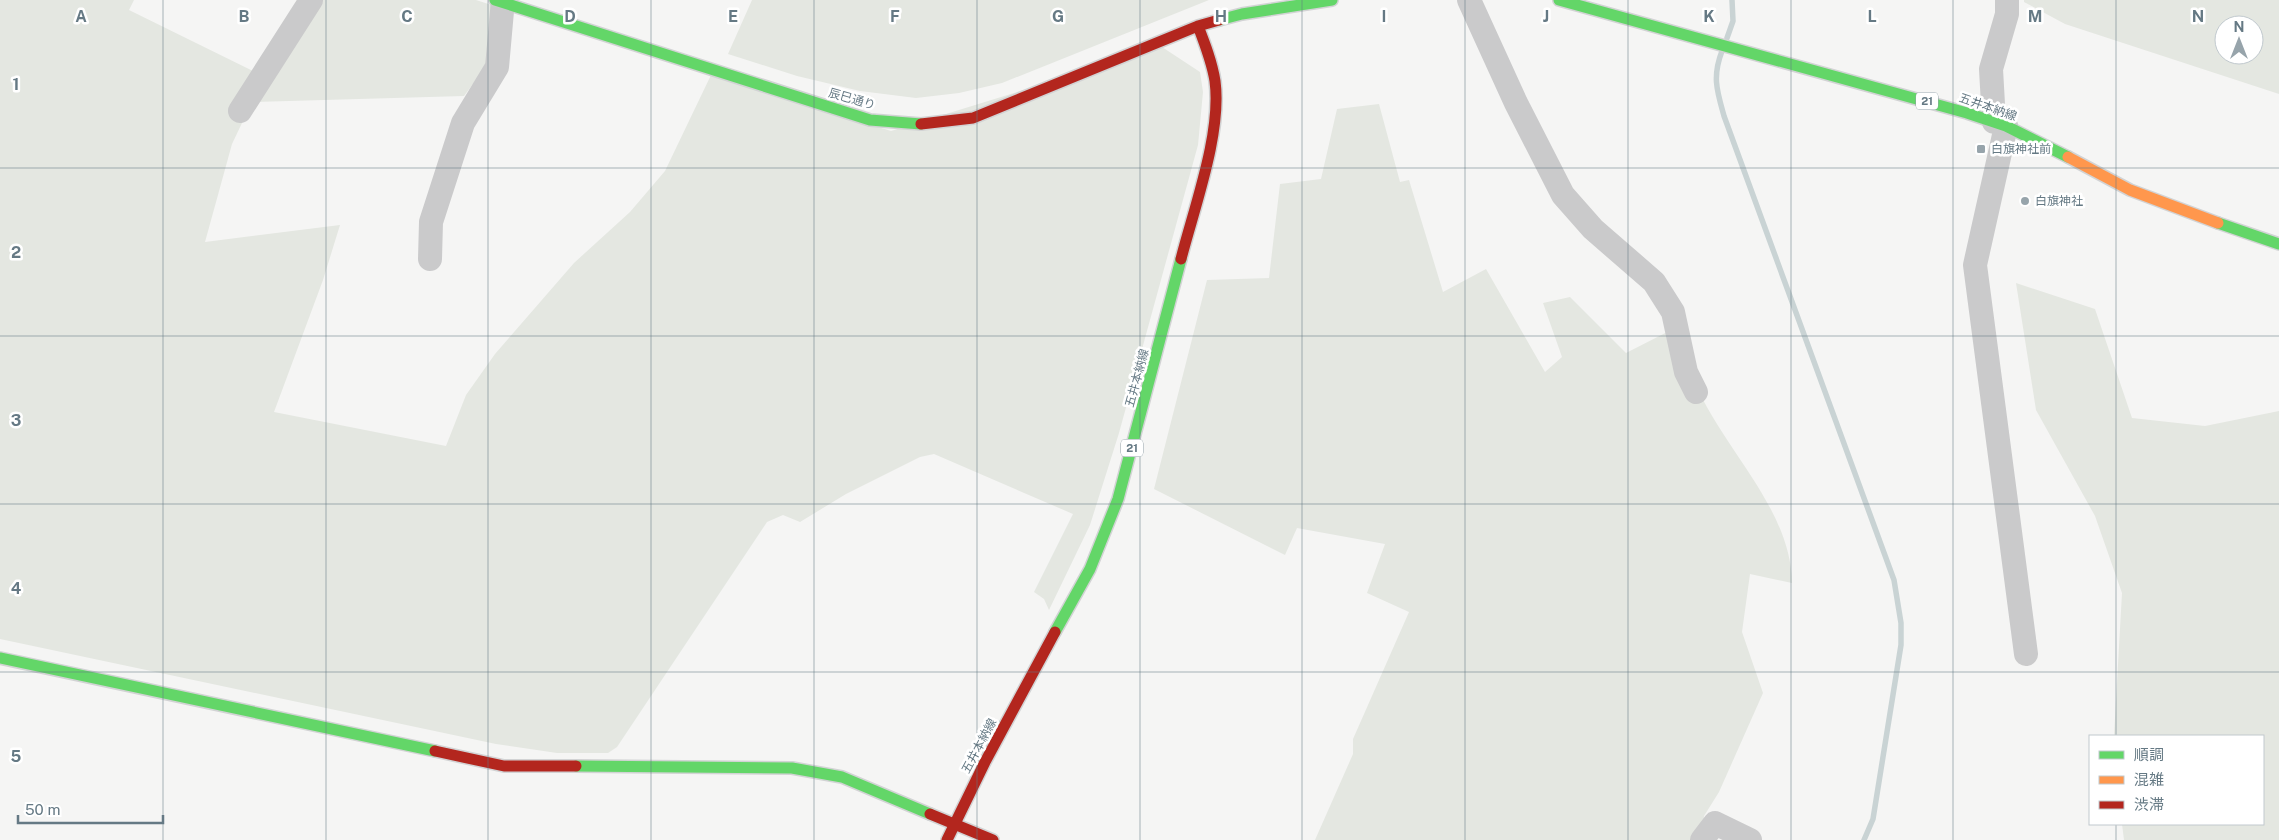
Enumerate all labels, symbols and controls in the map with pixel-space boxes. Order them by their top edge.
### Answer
text: A [75,7,87,26]
text: B [239,7,250,26]
text: C [401,7,413,26]
text: D [564,7,576,26]
text: E [728,7,738,26]
text: F [890,7,900,26]
text: G [1052,7,1064,26]
text: H [1215,7,1227,26]
text: I [1382,7,1386,26]
text: J [1543,7,1549,26]
text: K [1703,7,1715,26]
text: L [1867,7,1877,26]
text: M [2028,7,2042,26]
text: N [2192,7,2204,26]
north arrow [2214,15,2264,65]
text: N [2234,19,2244,35]
text: 1 [13,75,19,94]
street label: 辰巳通り [827,86,877,112]
street label: 五井本納線 [1957,91,2019,123]
road number: 21 [1916,92,1938,110]
place label: 白旗神社前 [1991,142,2051,156]
marker: 白旗神社前 [1975,143,1987,155]
place label: 白旗神社 [2035,194,2083,208]
marker: 白旗神社 [2019,195,2031,207]
text: 2 [11,243,21,262]
street label: 五井本納線 [1122,347,1152,409]
text: 3 [11,411,21,430]
road number: 21 [1121,439,1143,456]
text: 4 [11,579,22,598]
street label: 五井本納線 [959,716,999,776]
legend [2089,735,2264,825]
text: 順調 [2134,746,2164,763]
text: 5 [11,747,22,766]
text: 混雑 [2134,771,2164,788]
scale bar [18,792,162,824]
text: 渋滞 [2134,796,2164,813]
text: 50 m [25,801,60,818]

